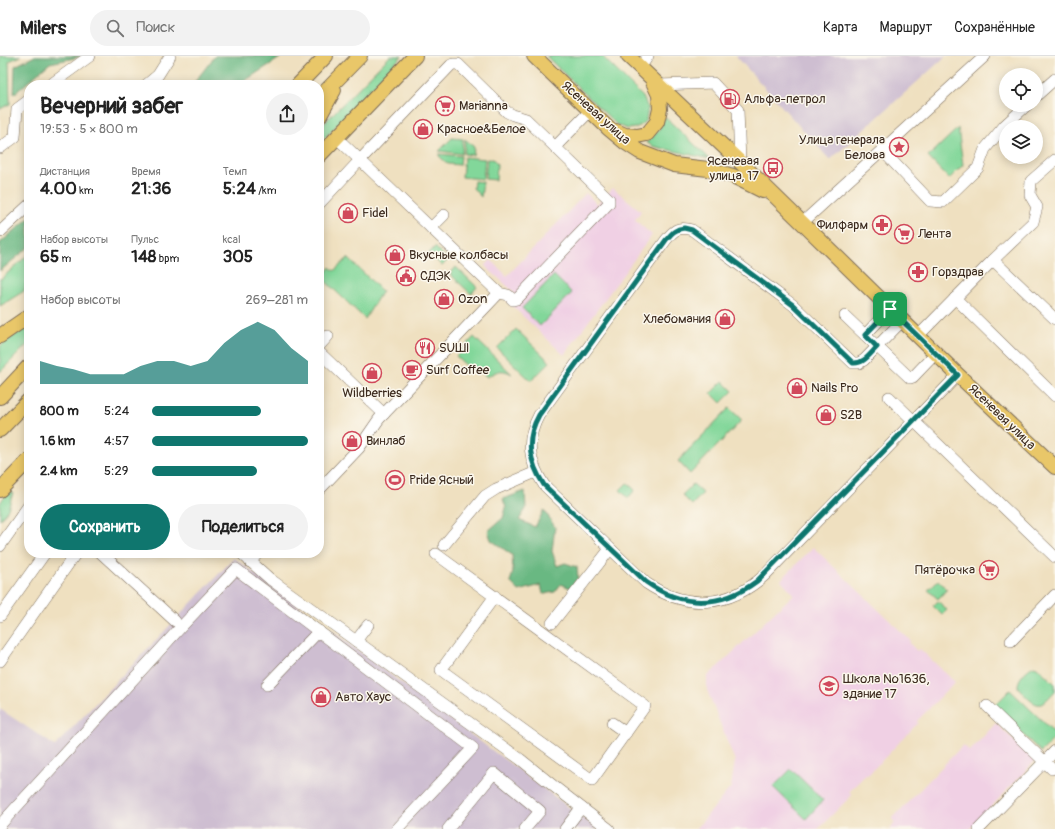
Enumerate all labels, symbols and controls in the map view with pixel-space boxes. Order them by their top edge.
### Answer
search box [90,10,370,46]
text: Milers [20,16,66,40]
icon: search [104,17,126,39]
text: Поиск [136,18,175,37]
text: Карта [823,19,858,36]
text: Маршрут [880,19,932,36]
text: Сохранённые [954,19,1035,36]
map controls [999,68,1043,164]
button: locate [999,68,1043,112]
street label: Ясеневая улица [558,78,634,148]
fuel station icon: Альфа-петрол [719,88,741,110]
place label: Альфа-петрол [744,91,826,107]
text: Вечерний забег [40,92,183,120]
button: share [266,93,308,135]
supermarket icon: Marianna [434,95,456,117]
place label: Marianna [459,98,508,114]
shop icon: Красное&Белое [412,118,434,140]
button: layers [999,120,1043,164]
text: 19:53 · 5 × 800 m [40,121,138,137]
place label: Красное&Белое [437,121,526,137]
place label: Улица генерала Белова [799,132,885,163]
place icon: Улица генерала Белова [888,136,910,158]
place label: Ясеневая улица, 17 [707,153,759,184]
bus stop icon: Ясеневая улица, 17 [762,157,784,179]
text: Дистанция [40,165,90,178]
text: Время [131,165,161,178]
text: Темп [223,165,247,178]
text: 4.00 [40,178,77,199]
text: 21:36 [131,178,171,199]
text: 5:24 [223,178,256,199]
text: km [77,184,94,197]
text: /km [256,184,276,197]
shop icon: Fidel [337,202,359,224]
place label: Fidel [362,205,388,221]
pharmacy icon: Филфарм [871,214,893,236]
place label: Филфарм [817,217,868,233]
supermarket icon: Лента [893,223,915,245]
place label: Лента [917,226,951,242]
text: Набор высоты [40,233,108,246]
text: Пульс [131,233,159,246]
text: kcal [223,233,241,246]
shop icon: Вкусные колбасы [384,244,406,266]
text: 65 [40,246,59,267]
text: 148 [131,246,156,267]
text: 305 [223,246,253,267]
place label: Вкусные колбасы [409,247,508,263]
text: m [59,252,71,265]
text: bpm [156,252,179,265]
pharmacy icon: Горздрав [907,261,929,283]
place label: Горздрав [932,264,984,280]
public building icon: СДЭК [395,265,417,287]
place label: СДЭК [420,268,451,284]
shop icon: Ozon [433,288,455,310]
place label: Ozon [458,291,487,307]
text: Набор высоты [40,292,121,308]
text: 269–281 m [246,292,308,308]
pin [873,292,907,326]
icon: arrive [879,298,901,320]
shop icon: Хлебомания [714,308,736,330]
place label: Хлебомания [643,311,711,327]
restaurant icon: SUШI [414,337,436,359]
place label: SUШI [439,340,470,356]
cafe icon: Surf Coffee [401,359,423,381]
shop icon: Wildberries [361,362,383,384]
place label: Surf Coffee [426,362,490,378]
shop icon: Nails Pro [786,377,808,399]
place label: Nails Pro [811,380,858,396]
street label: Ясеневая улица [965,381,1039,453]
place label: Wildberries [342,385,402,401]
text: 800 m [40,403,79,419]
text: 5:24 [104,403,129,419]
shop icon: S2B [815,404,837,426]
place label: S2B [840,407,862,423]
shop icon: Винлаб [341,430,363,452]
text: 1.6 km [40,433,75,449]
text: 4:57 [104,433,129,449]
place label: Винлаб [366,433,406,449]
text: 2.4 km [40,463,77,479]
text: 5:29 [104,463,128,479]
sports icon: Pride Ясный [384,469,406,491]
place label: Pride Ясный [409,472,474,488]
button: Сохранить [40,504,170,550]
button: Поделиться [178,504,308,550]
supermarket icon: Пятёрочка [978,559,1000,581]
place label: Пятёрочка [915,562,975,578]
place label: Школа №1636, здание 17 [843,671,930,702]
school or university icon: Школа №1636, здание 17 [818,675,840,697]
shop icon: Авто Хаус [310,686,332,708]
place label: Авто Хаус [335,689,392,705]

